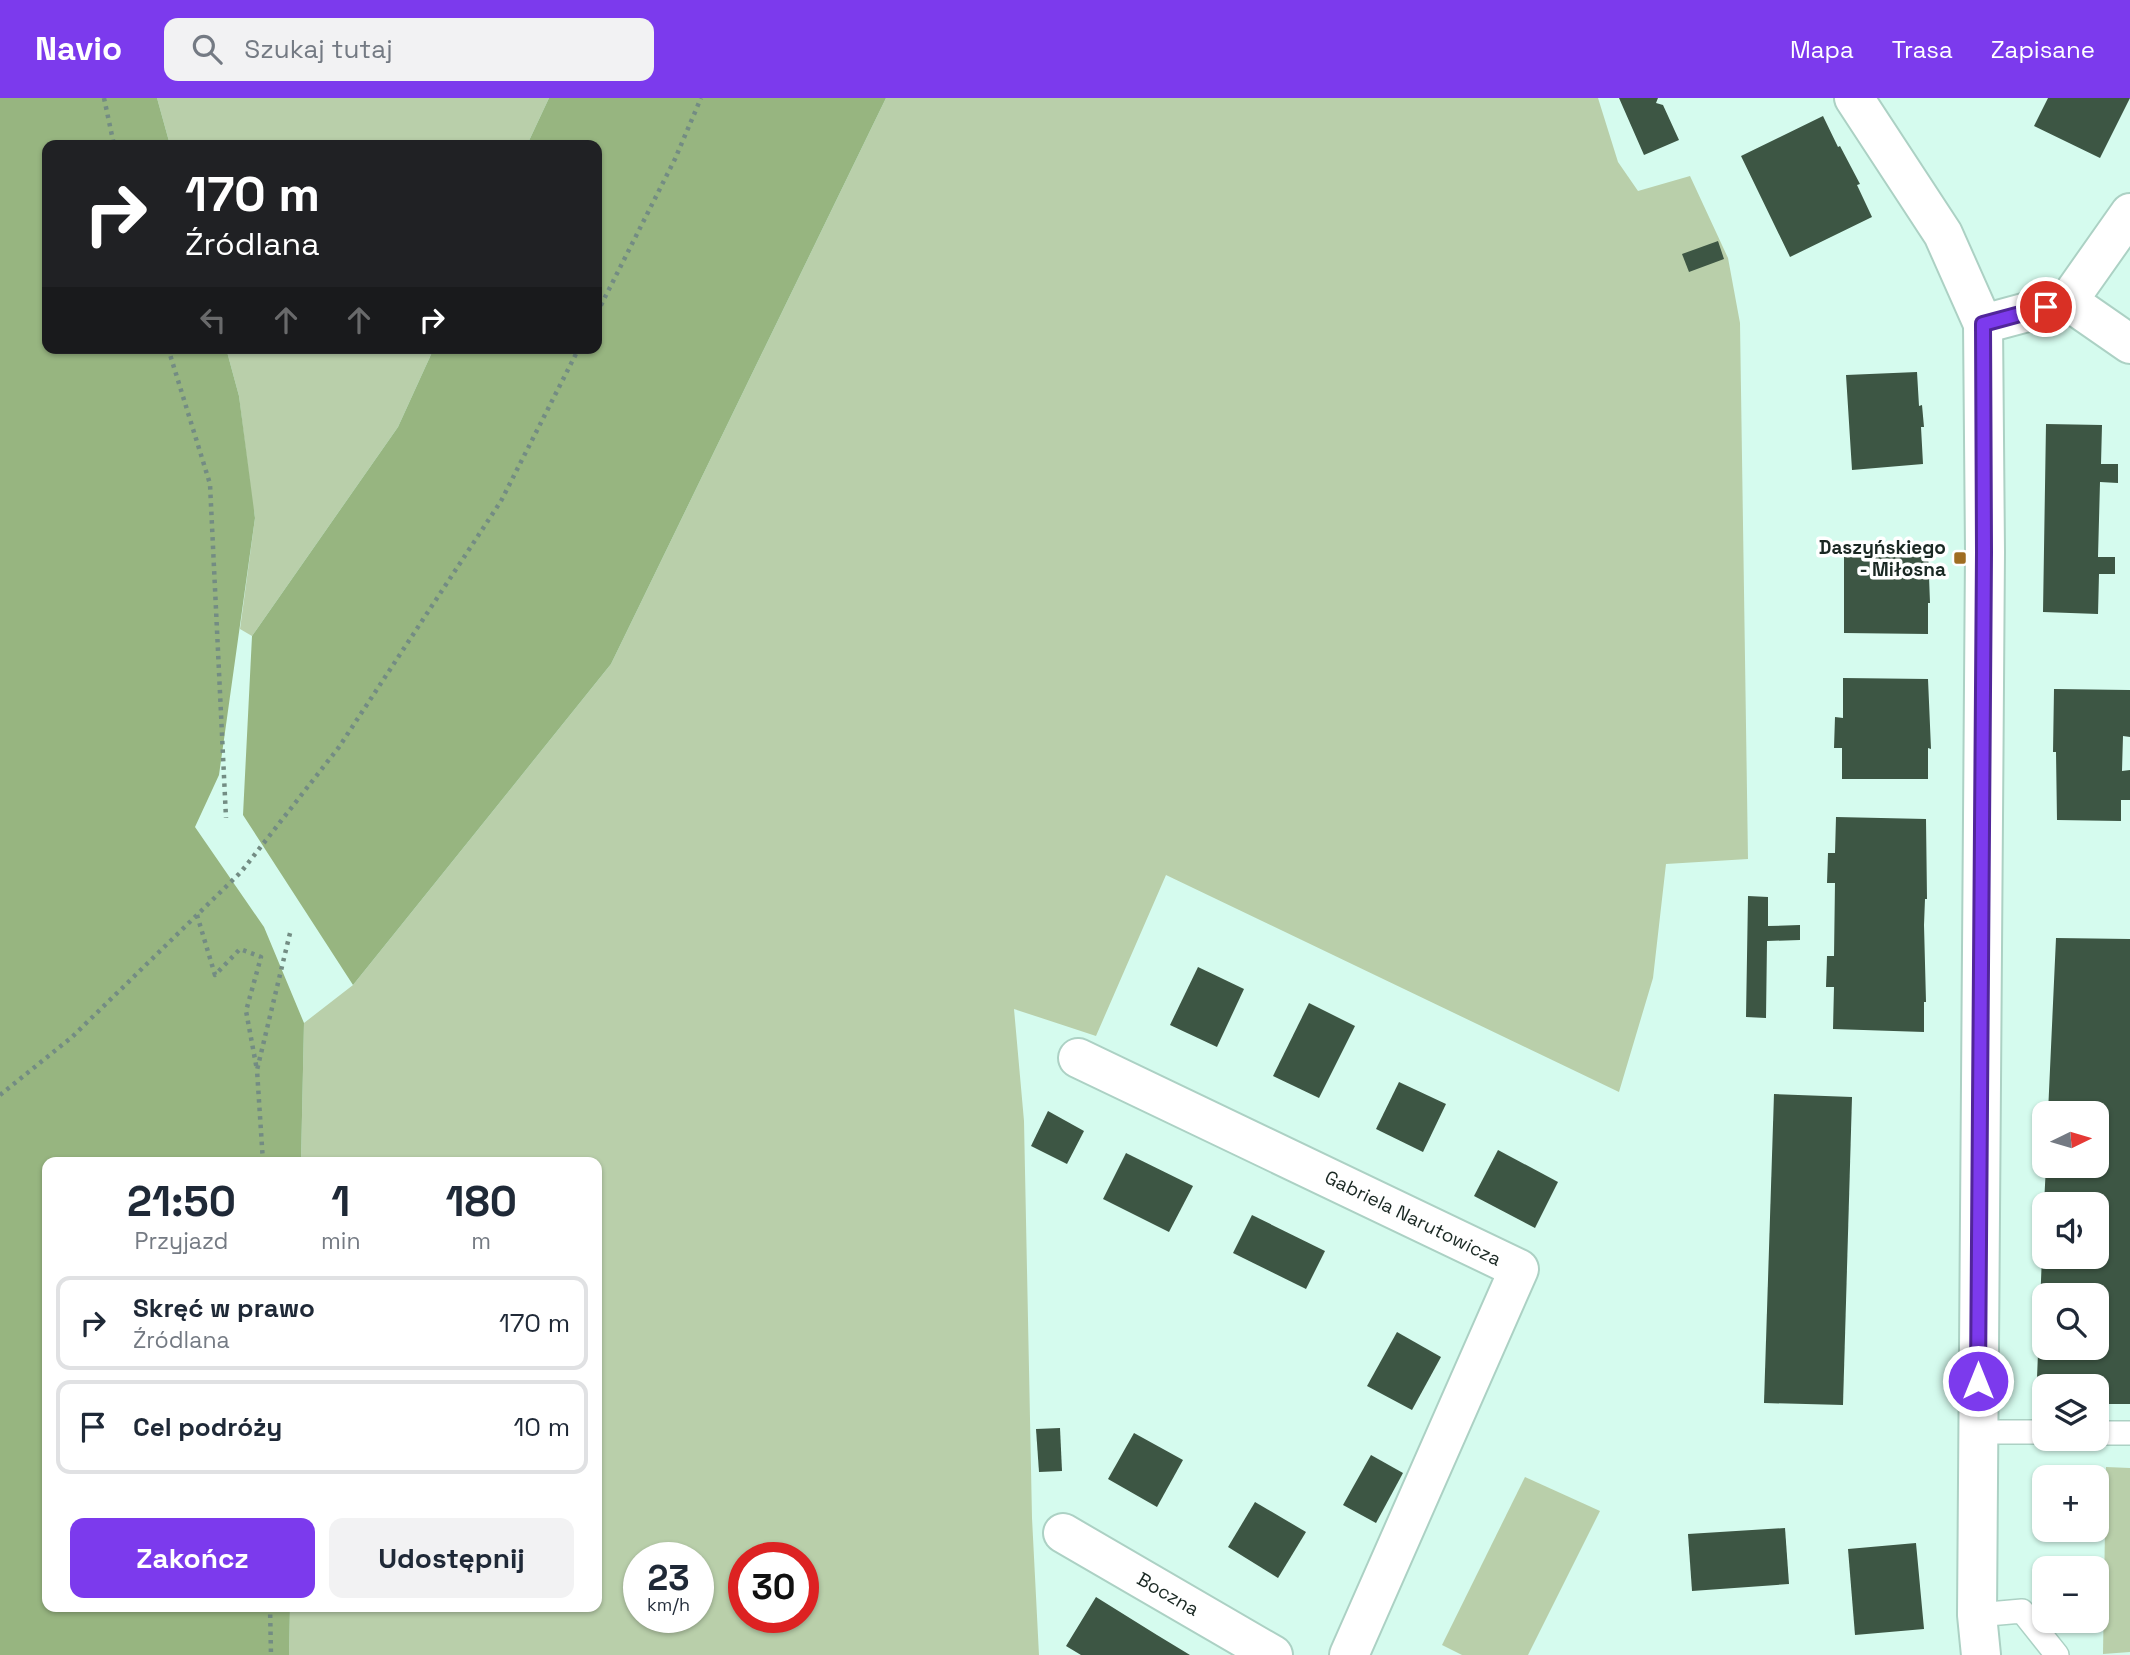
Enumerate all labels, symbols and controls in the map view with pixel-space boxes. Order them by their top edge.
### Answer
search box [164,18,654,81]
text: Navio [35,28,122,70]
icon: search [188,30,226,68]
text: Szukaj tutaj [244,32,393,66]
text: Mapa [1790,34,1854,65]
text: Trasa [1892,34,1953,65]
text: Zapisane [1991,34,2095,65]
text: 170 m [185,163,320,225]
icon: right [70,168,161,259]
text: Źródlana [185,224,320,264]
pin [2016,277,2076,337]
icon: arrive [2027,288,2065,326]
icon: left [194,301,232,339]
icon: ahead [267,301,305,339]
icon: ahead [340,301,378,339]
icon: right [413,301,451,339]
place label: Daszyńskiego - Miłosna [1819,535,1946,582]
marker: Daszyńskiego - Miłosna [1952,550,1968,566]
north arrow [2032,1101,2109,1178]
map controls [2032,1101,2109,1633]
street label: Gabriela Narutowicza [1321,1164,1505,1272]
text: 21:50 [127,1175,236,1228]
text: 1 [331,1175,350,1228]
text: 180 [446,1175,517,1228]
button: sound [2032,1192,2109,1269]
text: Przyjazd [135,1226,228,1256]
text: min [321,1226,360,1256]
text: m [471,1226,491,1256]
button: search [2032,1283,2109,1360]
text: Skręć w prawo [133,1291,315,1325]
icon: right [74,1304,112,1342]
text: 170 m [499,1306,570,1340]
text: Źródlana [133,1325,230,1355]
position arrow [1941,1344,2015,1418]
button: layers [2032,1374,2109,1451]
icon: arrive [74,1408,112,1446]
text: Cel podróży [133,1410,282,1444]
text: 10 m [513,1410,570,1444]
button: + [2032,1465,2109,1542]
button: Zakończ [70,1518,315,1598]
button: Udostępnij [329,1518,574,1598]
speed limit sign: 30 [728,1542,819,1633]
text: 23 [647,1556,690,1600]
button: − [2032,1556,2109,1633]
street label: Boczna [1132,1566,1204,1622]
text: km/h [647,1593,690,1616]

